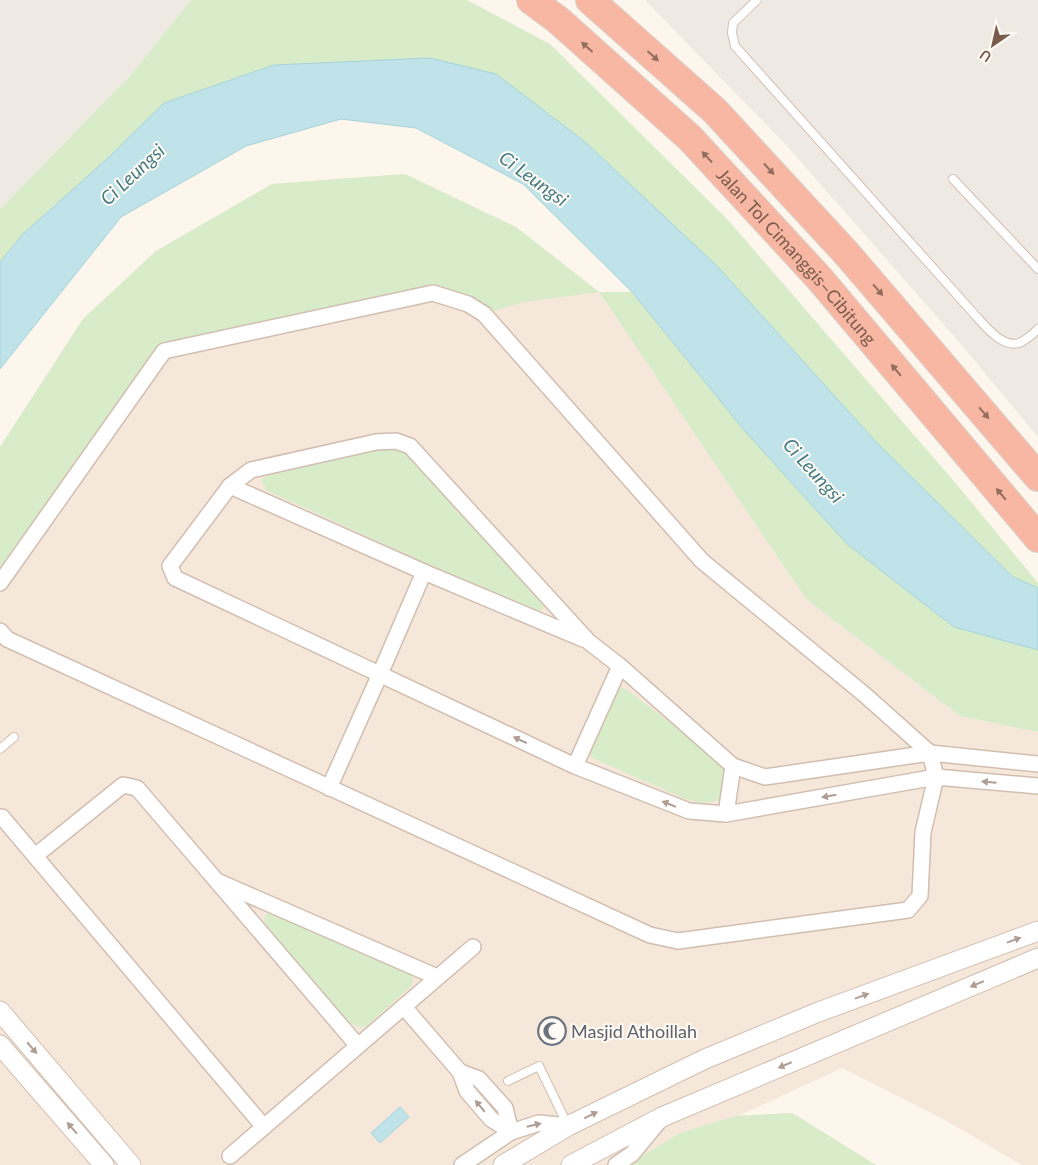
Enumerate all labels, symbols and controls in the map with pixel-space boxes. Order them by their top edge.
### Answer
north arrow [968,20,1018,70]
one-way arrow [582,41,594,53]
text: U [976,46,995,66]
one-way arrow [646,50,658,62]
water label: Ci Leungsi [95,138,169,209]
water label: Ci Leungsi [495,145,573,211]
one-way arrow [701,150,712,163]
street label: Jalan Tol Cimanggis–Cibitung [712,163,881,349]
one-way arrow [763,163,775,175]
one-way arrow [872,283,884,295]
one-way arrow [890,364,902,376]
one-way arrow [978,406,989,419]
water label: Ci Leungsi [779,433,850,508]
one-way arrow [995,488,1006,501]
one-way arrow [513,736,527,744]
one-way arrow [981,778,997,786]
one-way arrow [820,792,836,800]
one-way arrow [662,799,676,807]
one-way arrow [1007,936,1022,944]
one-way arrow [970,980,984,988]
one-way arrow [855,992,870,1000]
mosque icon: Masjid Athoillah [537,1016,567,1046]
place label: Masjid Athoillah [571,1020,697,1042]
one-way arrow [26,1042,37,1055]
one-way arrow [778,1062,792,1070]
one-way arrow [475,1100,486,1113]
one-way arrow [583,1110,598,1119]
one-way arrow [527,1121,542,1129]
one-way arrow [67,1122,78,1134]

